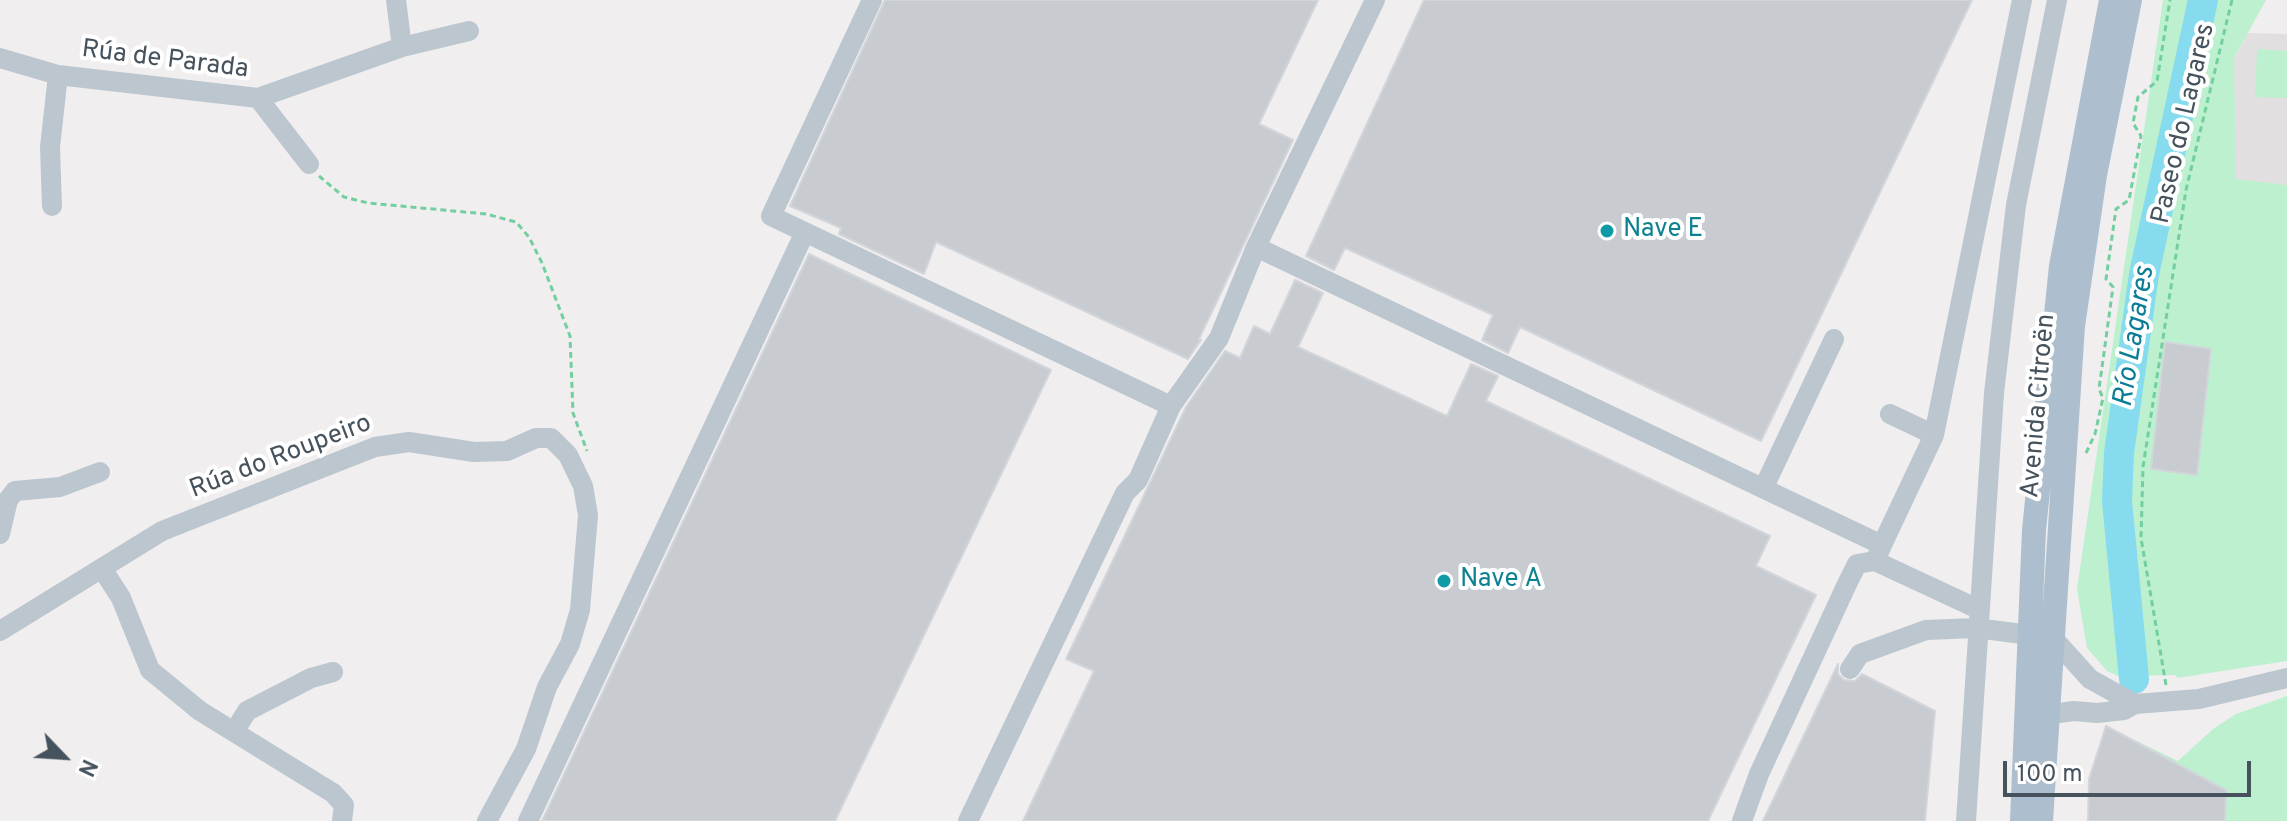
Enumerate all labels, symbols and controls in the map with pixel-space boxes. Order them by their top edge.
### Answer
street label: Paseo do Lagares [2147,21,2223,227]
street label: Rúa de Parada [80,35,250,87]
place label: Nave E [1623,215,1703,247]
marker: Nave E [1598,222,1616,240]
water label: Río Lagares [2108,264,2164,410]
street label: Avenida Citroën [2016,313,2064,499]
street label: Rúa do Roupeiro [186,409,376,507]
place label: Nave A [1460,565,1542,597]
marker: Nave A [1435,572,1453,590]
north arrow [24,717,104,797]
scale bar [2007,745,2255,795]
text: N [71,754,102,780]
text: 100 m [2017,760,2083,790]

